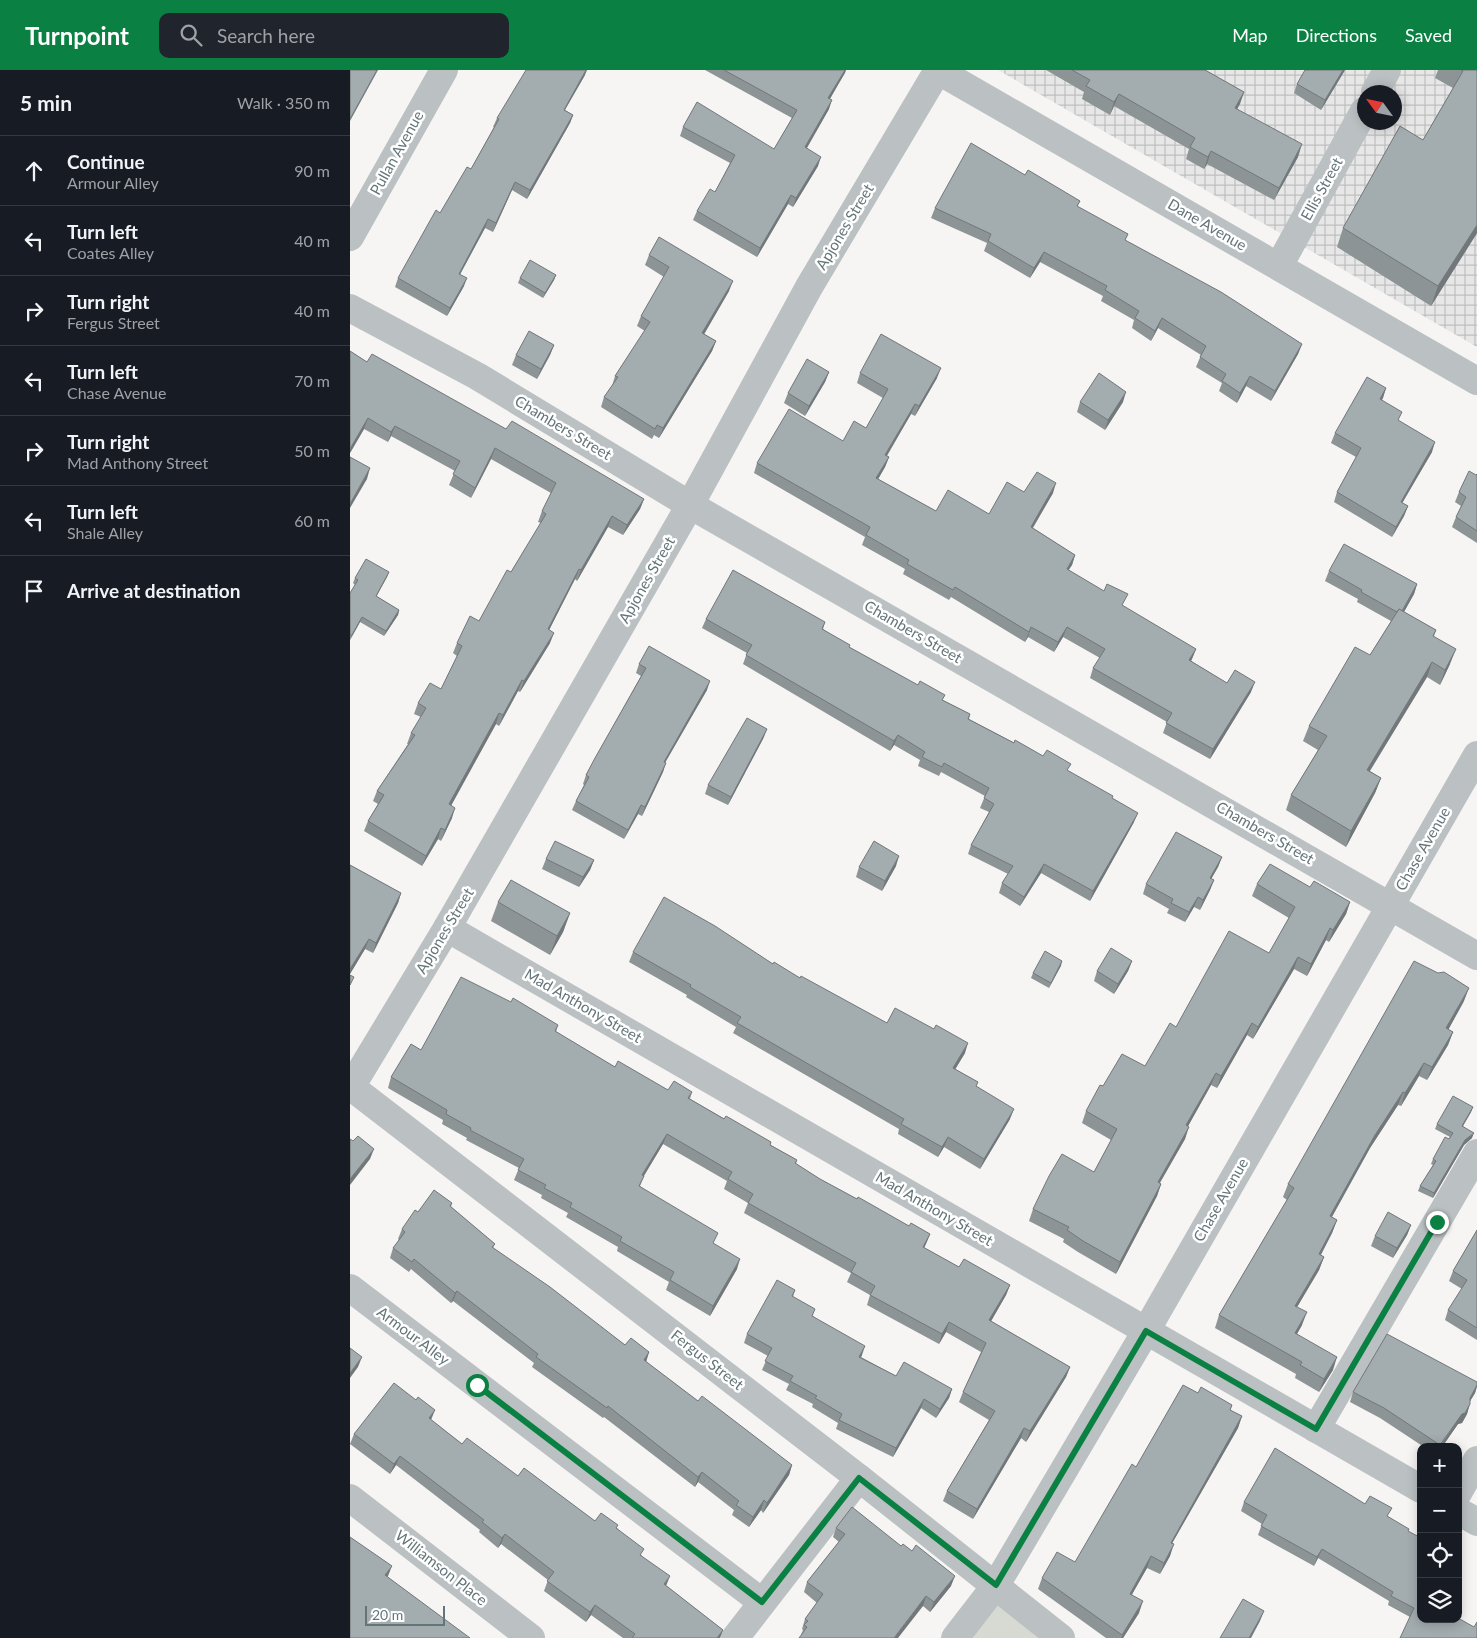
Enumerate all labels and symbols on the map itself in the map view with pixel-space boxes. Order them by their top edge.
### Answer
north arrow [1357,85,1402,130]
street label: Pullan Avenue [366,107,427,198]
street label: Ellis Street [1297,153,1346,223]
street label: Apjones Street [812,180,877,273]
street label: Dane Avenue [1165,194,1250,254]
street label: Chambers Street [512,391,616,463]
street label: Apjones Street [614,533,678,626]
street label: Chambers Street [861,596,966,667]
street label: Chambers Street [1213,797,1318,868]
street label: Chase Avenue [1391,804,1453,893]
street label: Apjones Street [412,884,477,977]
street label: Mad Anthony Street [522,964,646,1046]
street label: Chase Avenue [1189,1155,1251,1244]
street label: Mad Anthony Street [873,1167,997,1249]
route end [1426,1211,1449,1234]
street label: Armour Alley [374,1302,454,1368]
street label: Fergus Street [668,1325,748,1393]
route start [466,1374,489,1397]
street label: Williamson Place [392,1526,491,1609]
scale bar [365,1603,445,1626]

